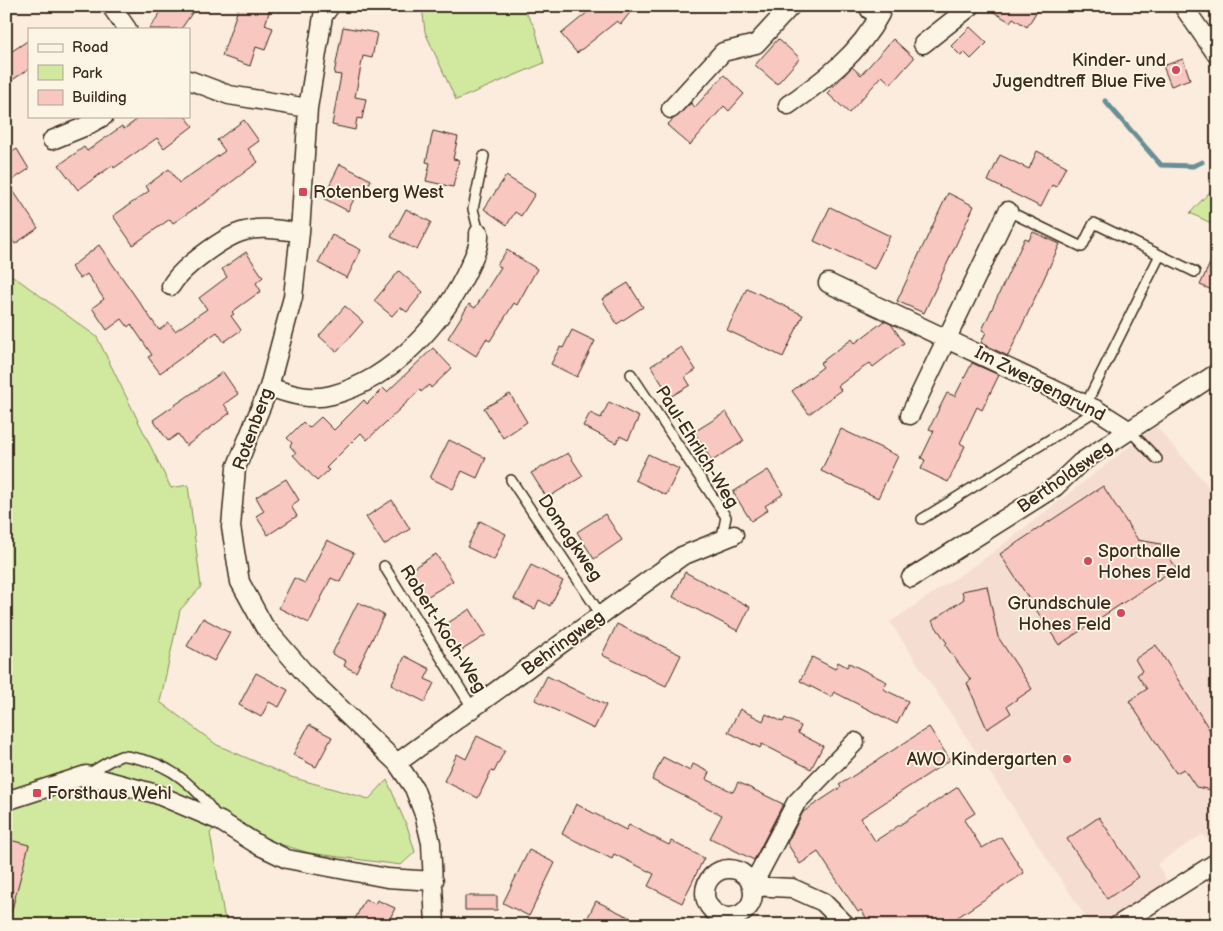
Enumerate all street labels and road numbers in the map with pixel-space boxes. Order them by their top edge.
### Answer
street label: Im Zwergengrund [971,342,1109,426]
street label: Paul-Ehrlich-Weg [651,382,743,512]
street label: Rotenberg [228,385,278,473]
street label: Bertholdsweg [1013,436,1117,518]
street label: Domagkweg [533,491,607,585]
street label: Robert-Koch-Weg [395,561,491,697]
street label: Behringweg [518,606,608,680]

